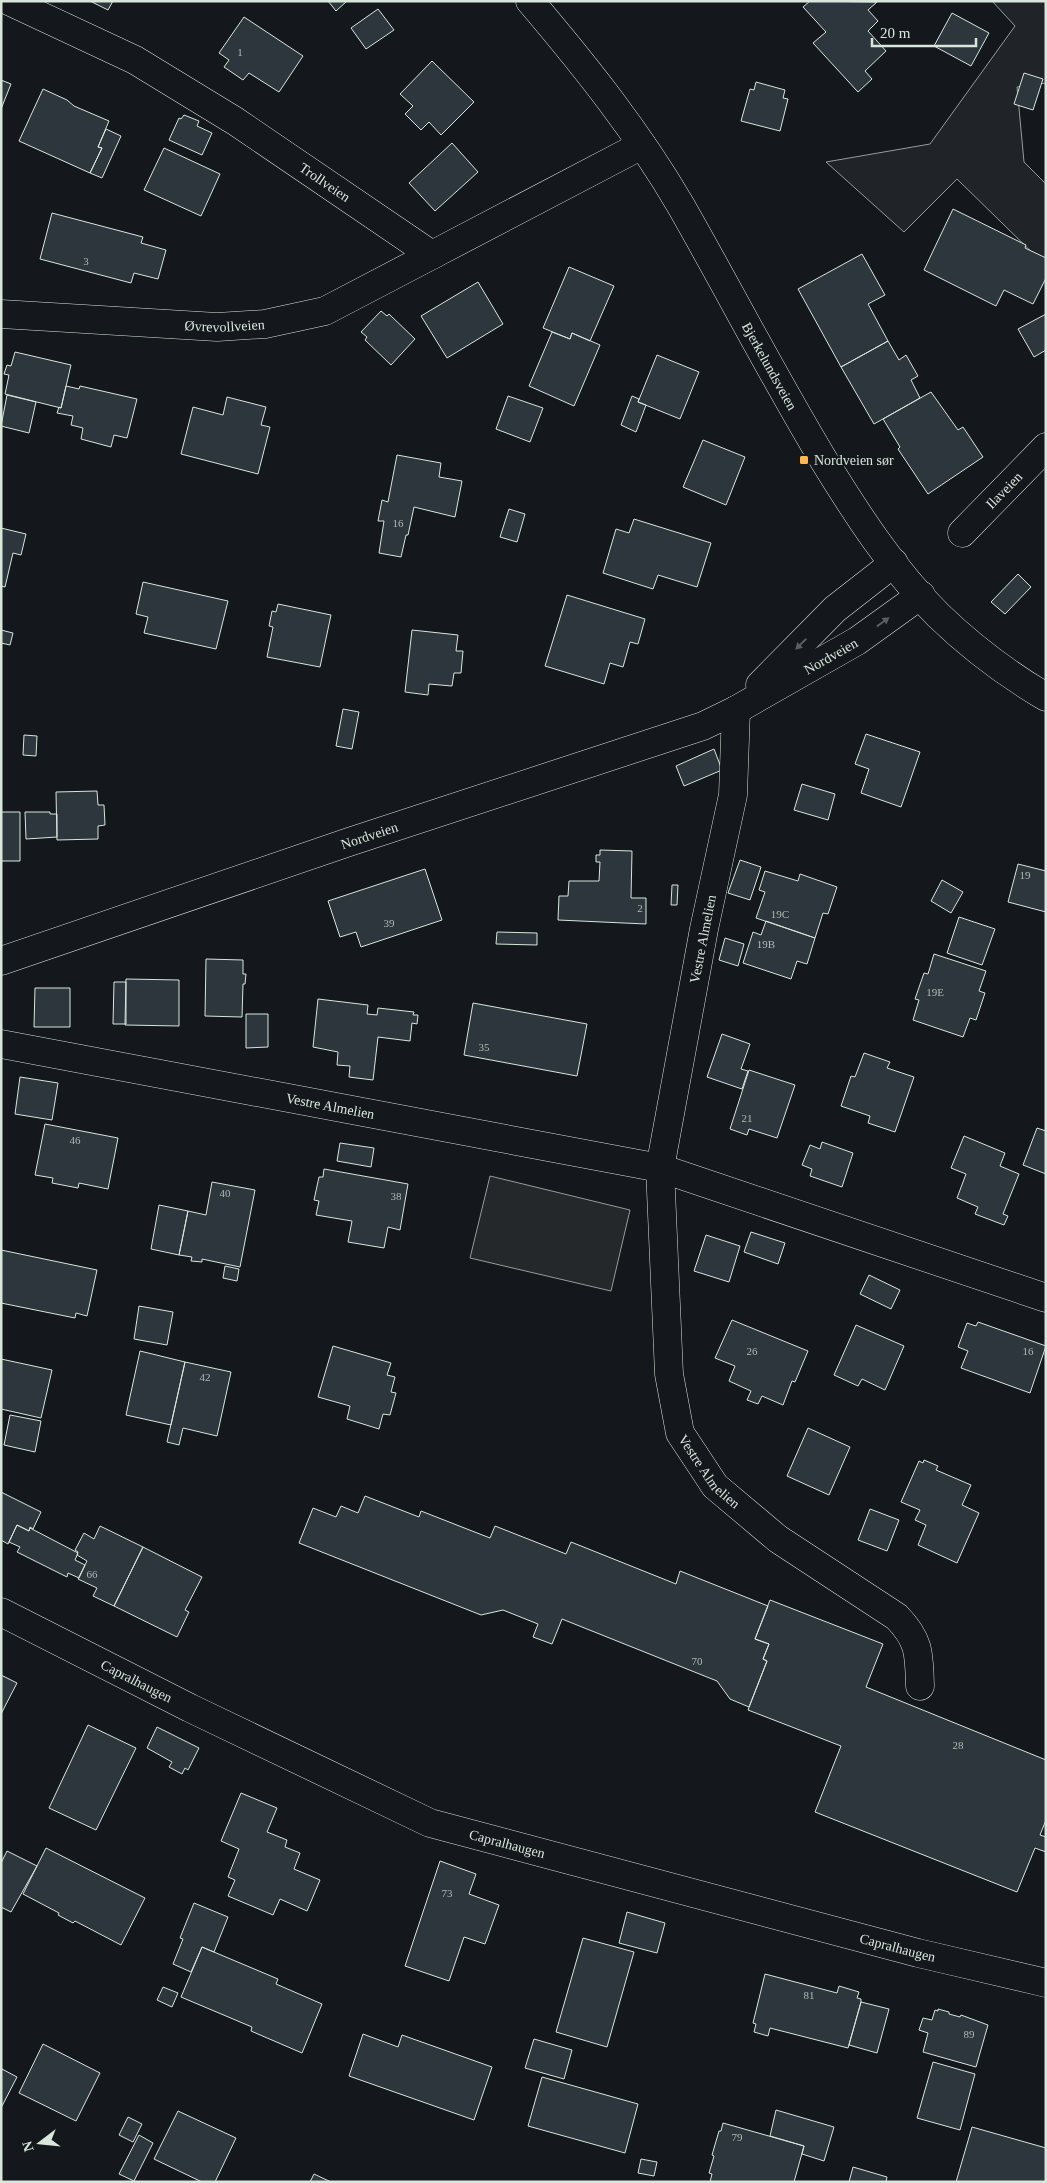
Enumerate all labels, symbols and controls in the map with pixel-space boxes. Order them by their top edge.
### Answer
scale bar [872,15,976,47]
text: 20 m [880,25,911,41]
house number: 1 [237,46,243,58]
street label: Trollveien [297,160,353,205]
house number: 3 [83,255,89,267]
street label: Øvrevollveien [184,317,265,335]
street label: Bjerkelundsveien [739,320,800,413]
place label: Nordveien sør [814,453,894,468]
marker: Nordveien sør [798,454,810,466]
street label: Ilaveien [983,469,1025,511]
house number: 16 [393,517,404,529]
one-way arrow [876,617,890,627]
street label: Nordveien [801,635,860,677]
one-way arrow [795,637,807,649]
street label: Nordveien [339,819,400,852]
house number: 19 [1020,869,1031,881]
street label: Vestre Almelien [687,893,719,985]
house number: 2 [637,902,643,914]
house number: 19C [771,908,789,920]
house number: 39 [384,917,395,929]
house number: 19B [757,938,775,950]
house number: 19E [926,986,944,998]
house number: 35 [479,1041,490,1053]
street label: Vestre Almelien [285,1090,376,1122]
house number: 21 [742,1112,753,1124]
house number: 46 [70,1134,81,1146]
house number: 40 [220,1187,231,1199]
house number: 38 [391,1190,402,1202]
house number: 26 [747,1345,758,1357]
house number: 16 [1023,1345,1034,1357]
house number: 42 [200,1371,211,1383]
street label: Vestre Almelien [676,1432,743,1511]
house number: 66 [87,1568,98,1580]
house number: 70 [692,1655,703,1667]
street label: Capralhaugen [98,1657,175,1705]
house number: 28 [953,1739,964,1751]
street label: Capralhaugen [468,1826,547,1861]
house number: 73 [442,1887,453,1899]
street label: Capralhaugen [858,1930,937,1964]
house number: 81 [804,1989,815,2001]
house number: 89 [964,2028,975,2040]
north arrow [15,2118,65,2168]
house number: 79 [732,2131,743,2143]
text: N [19,2140,37,2153]

